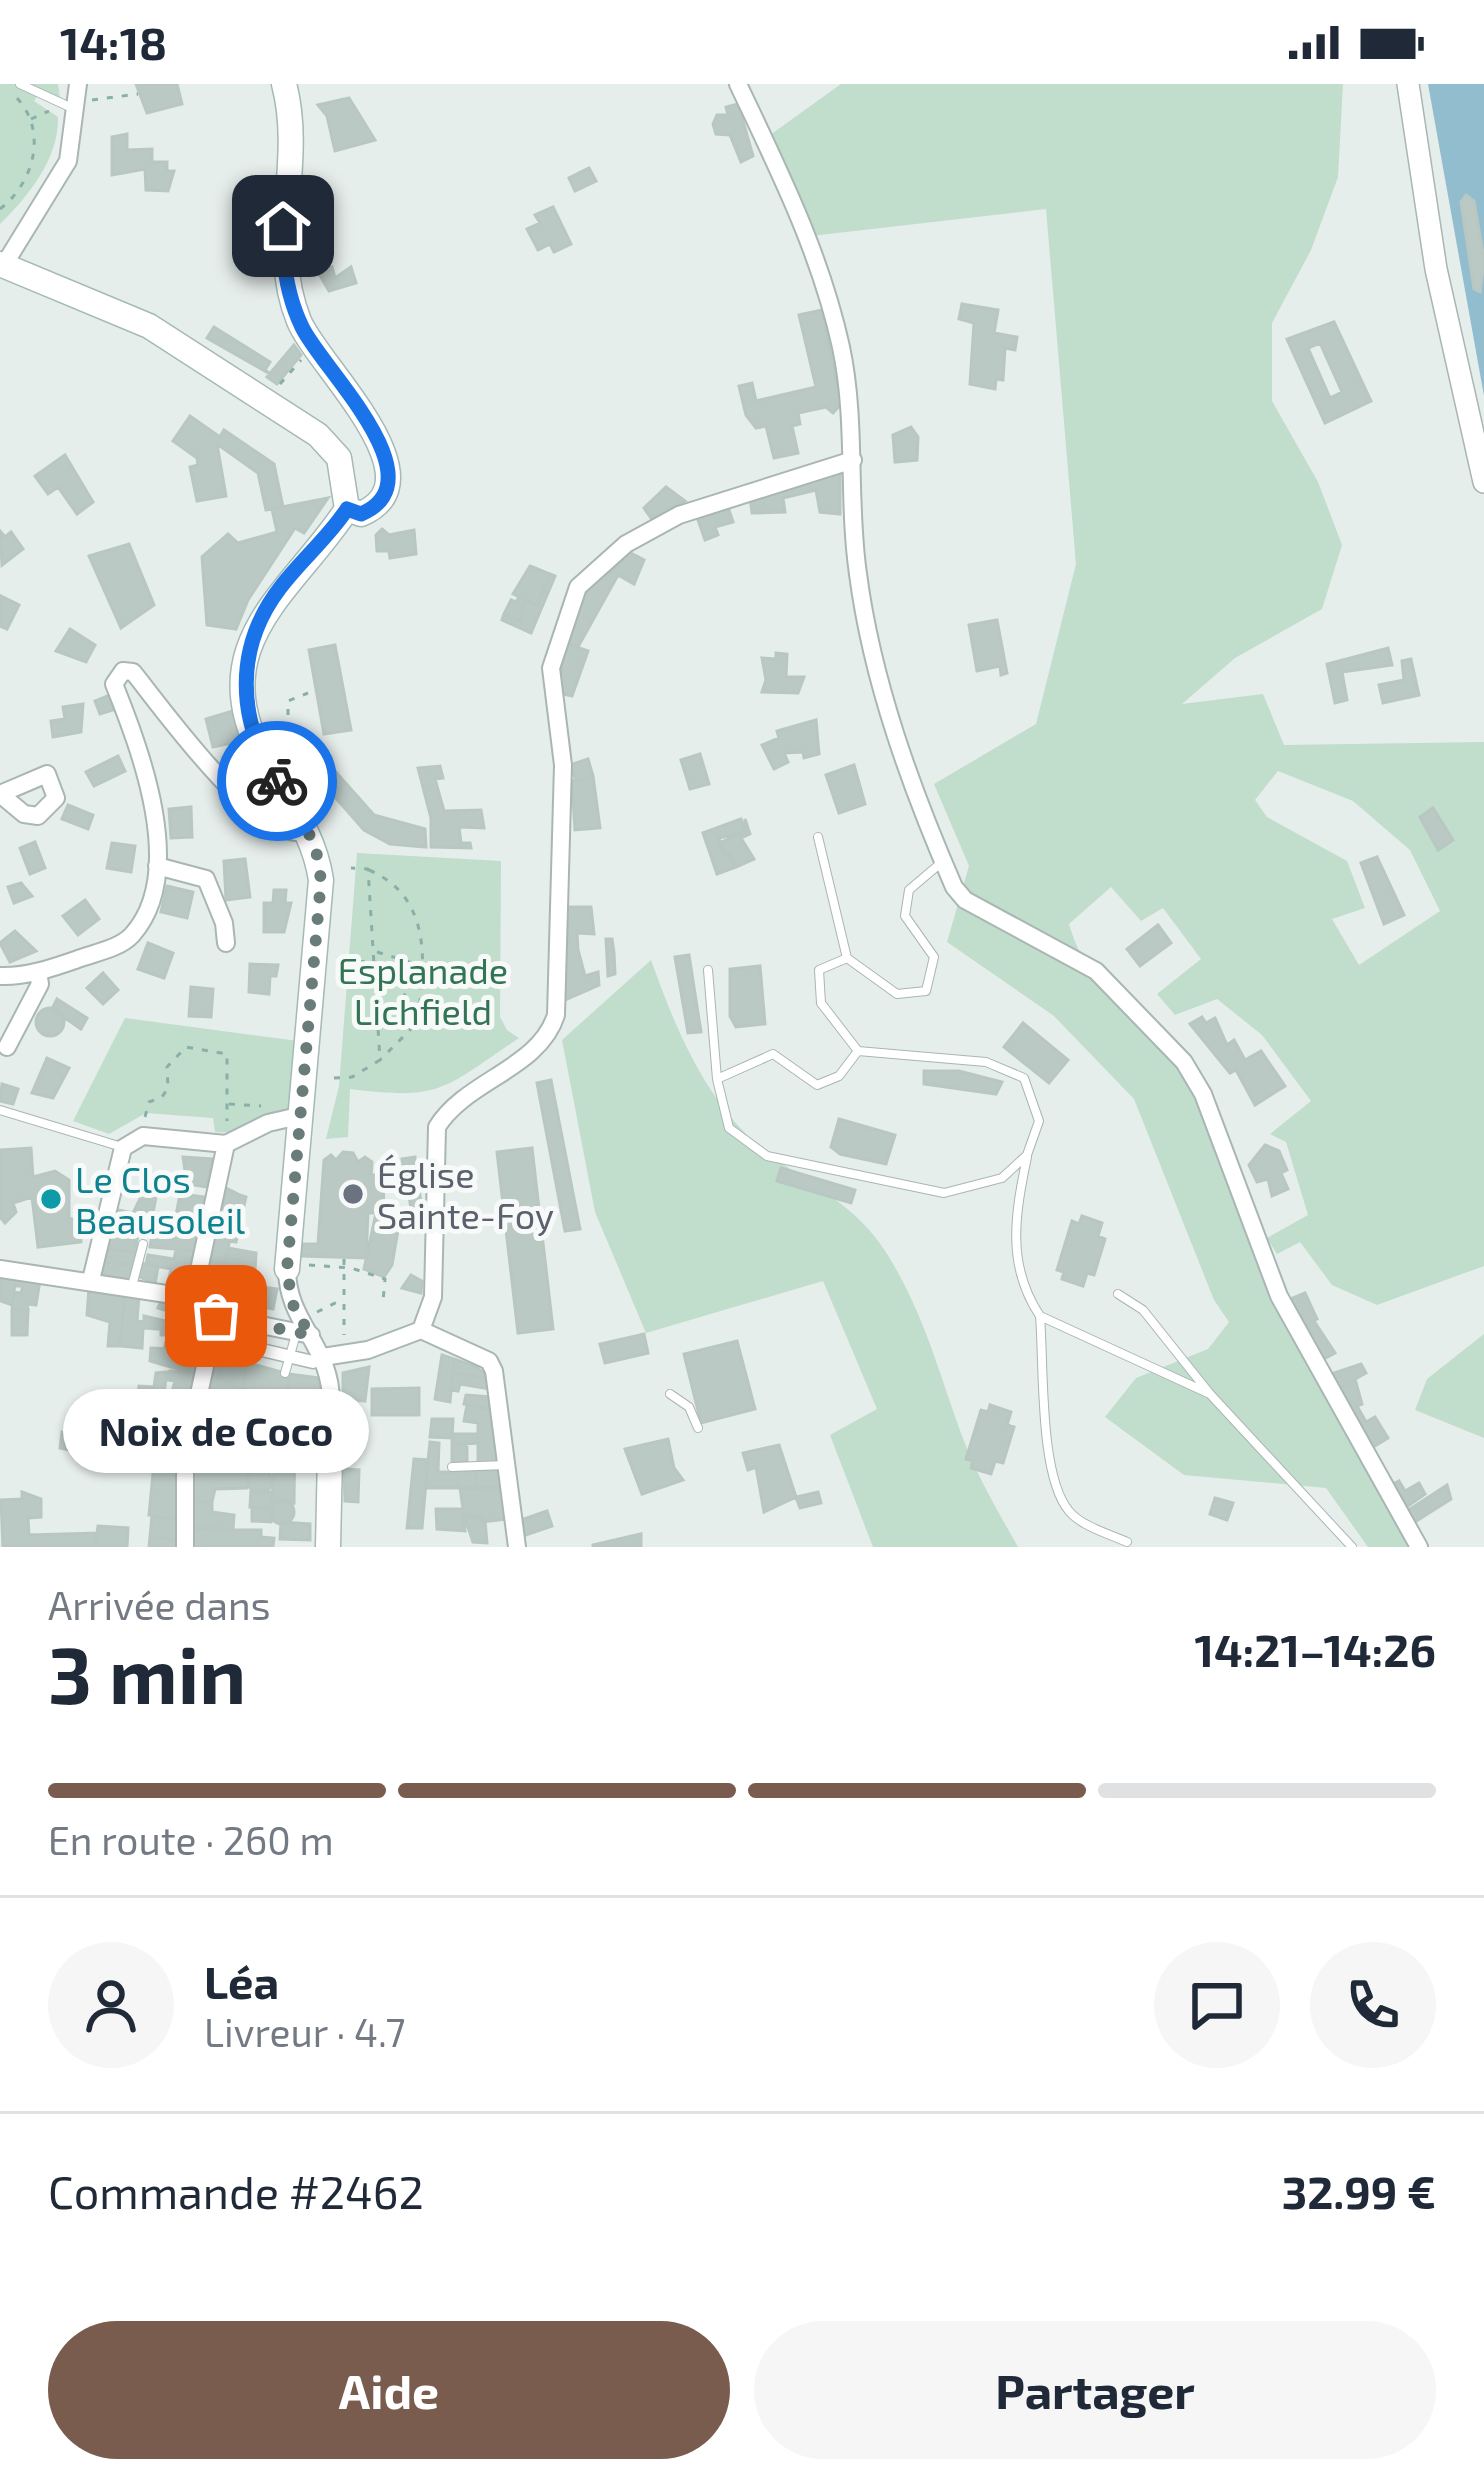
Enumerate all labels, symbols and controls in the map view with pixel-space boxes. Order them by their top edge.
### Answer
text: 14:18 [60,15,167,69]
pin [232,175,334,277]
icon: home [250,193,316,259]
courier [217,721,337,841]
icon: bike [244,748,310,814]
park label: Esplanade Lichfield [338,948,508,1032]
place label: Église Sainte-Foy [377,1152,554,1236]
place label: Le Clos Beausoleil [75,1157,246,1241]
marker: Église Sainte-Foy [340,1181,366,1207]
marker: Le Clos Beausoleil [38,1186,64,1212]
pin [165,1265,267,1367]
icon: bag [183,1283,249,1349]
callout: Noix de Coco [63,1388,369,1472]
text: Noix de Coco [99,1407,333,1454]
text: Arrivée dans [48,1581,270,1628]
text: 14:21–14:26 [1195,1622,1436,1676]
text: 3 min [48,1626,246,1720]
text: En route · 260 m [48,1816,334,1863]
button: person [48,1942,174,2068]
button: chat [1154,1942,1280,2068]
button: phone [1310,1942,1436,2068]
text: Léa [204,1954,279,2008]
text: Livreur · 4.7 [204,2008,406,2055]
text: Commande #2462 [48,2164,424,2218]
text: 32.99 € [1282,2164,1436,2218]
button: Aide [48,2321,730,2459]
button: Partager [754,2321,1436,2459]

